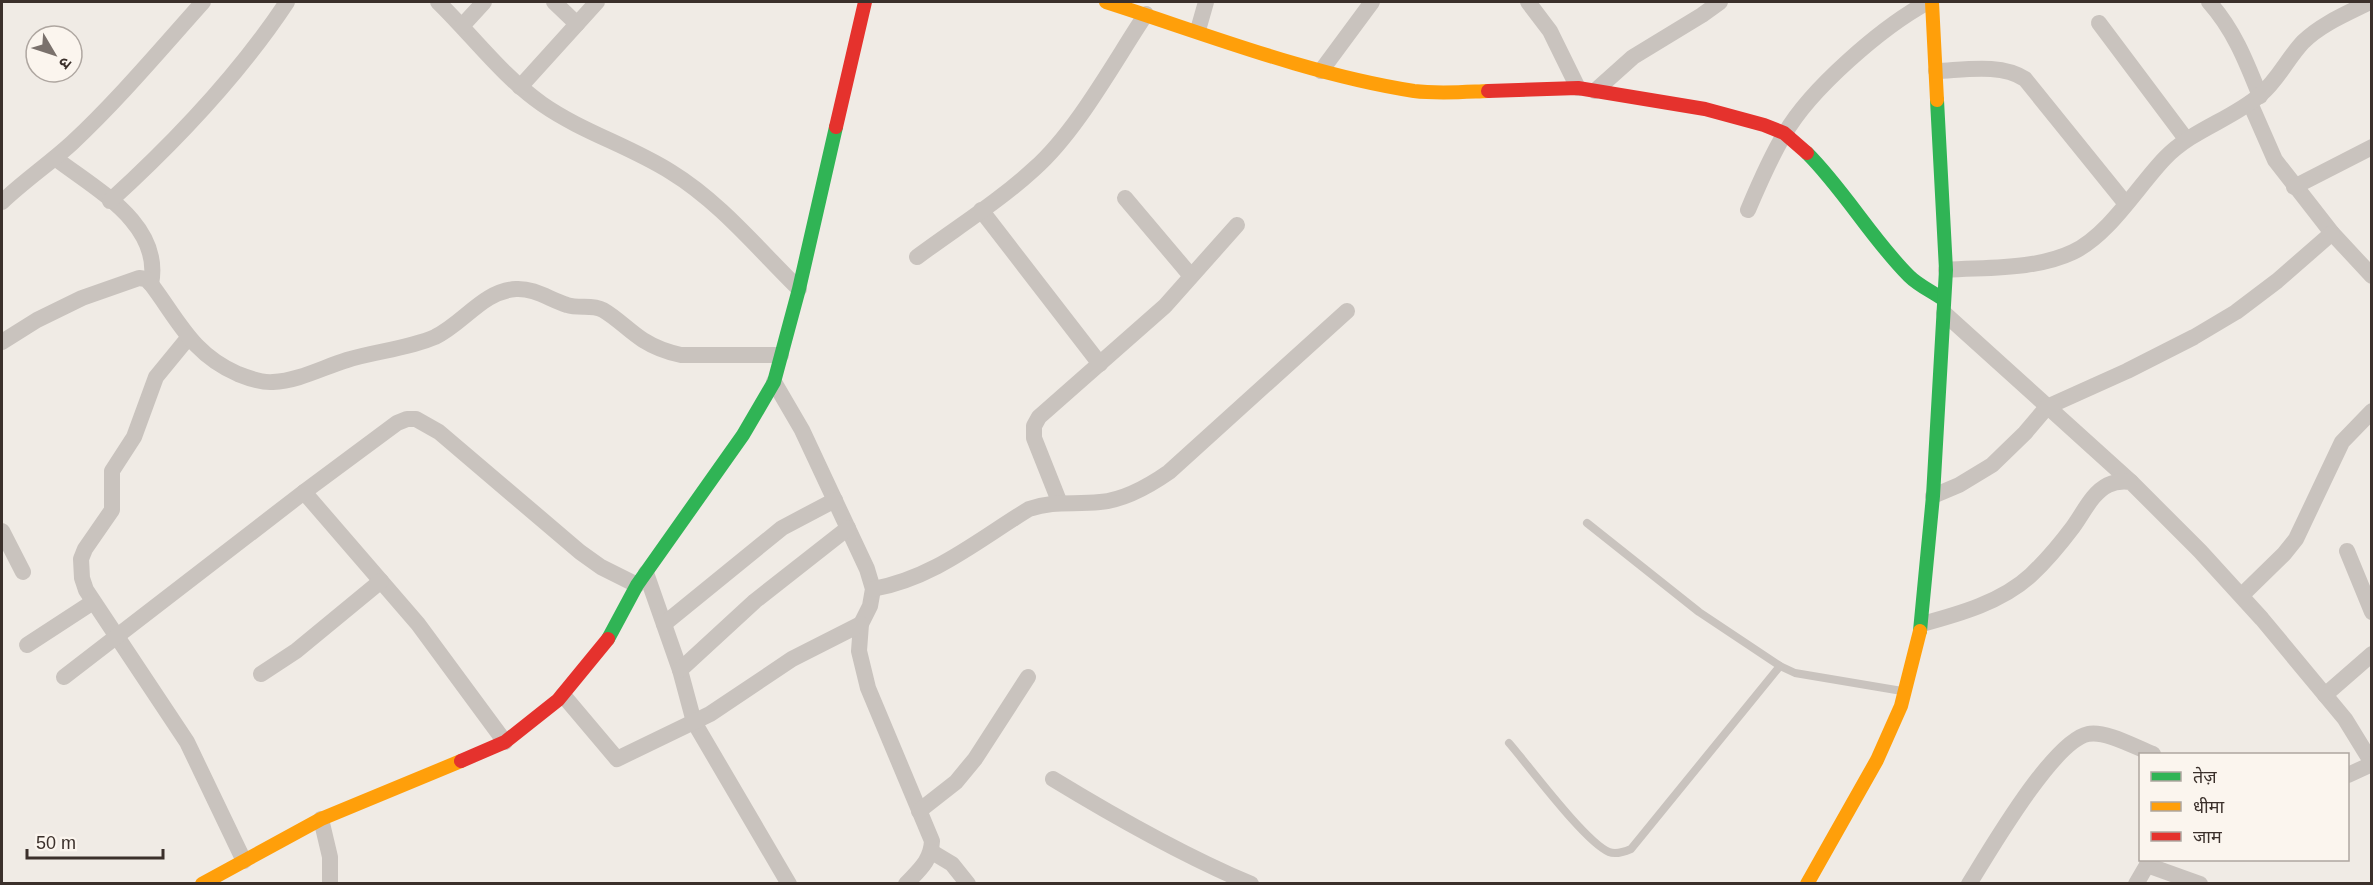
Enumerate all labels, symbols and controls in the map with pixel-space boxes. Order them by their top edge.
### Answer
north arrow [24,24,84,84]
text: उ [55,54,75,73]
legend [2139,753,2349,861]
text: तेज़ [2193,766,2217,787]
text: धीमा [2193,797,2224,817]
scale bar [27,822,164,860]
text: जाम [2193,827,2223,847]
text: 50 m [36,833,76,853]

